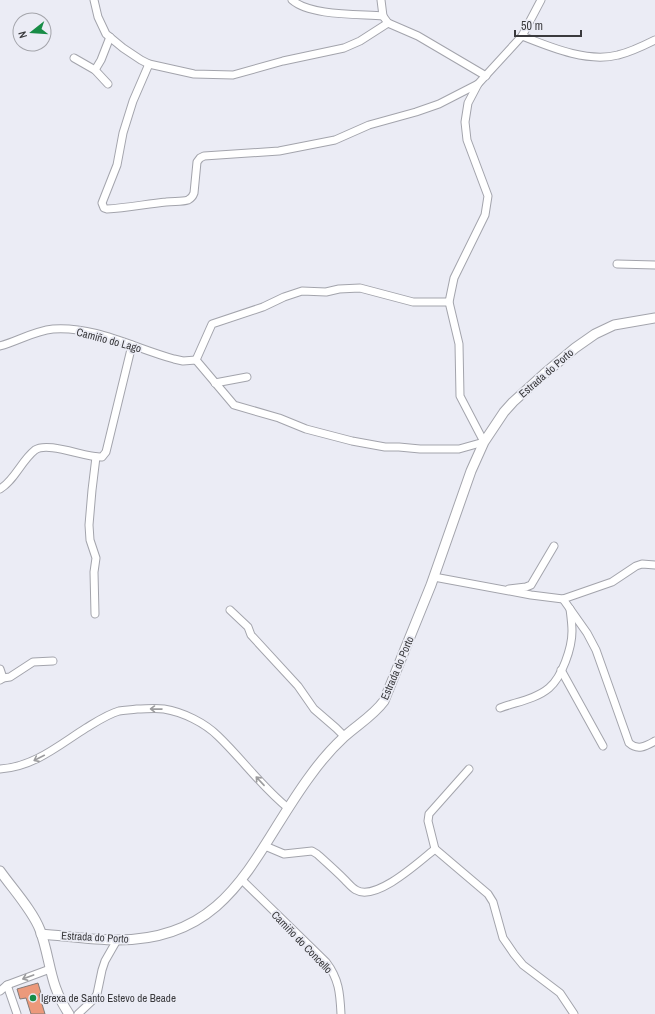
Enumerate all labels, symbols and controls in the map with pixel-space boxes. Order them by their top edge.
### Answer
north arrow [12,12,52,52]
scale bar [515,12,581,38]
text: 50 m [521,18,543,34]
text: N [15,30,30,40]
street label: Camiño do Lago [75,325,143,355]
street label: Estrada do Porto [516,346,576,400]
street label: Estrada do Porto [377,634,417,702]
one-way arrow [150,705,163,713]
one-way arrow [34,755,46,762]
one-way arrow [255,776,265,786]
street label: Camiño do Concello [269,908,335,976]
street label: Estrada do Porto [61,928,129,946]
one-way arrow [23,974,35,982]
place label: Igrexa de Santo Estevo de Beade [41,991,176,1005]
marker: Igrexa de Santo Estevo de Beade [28,993,38,1003]

